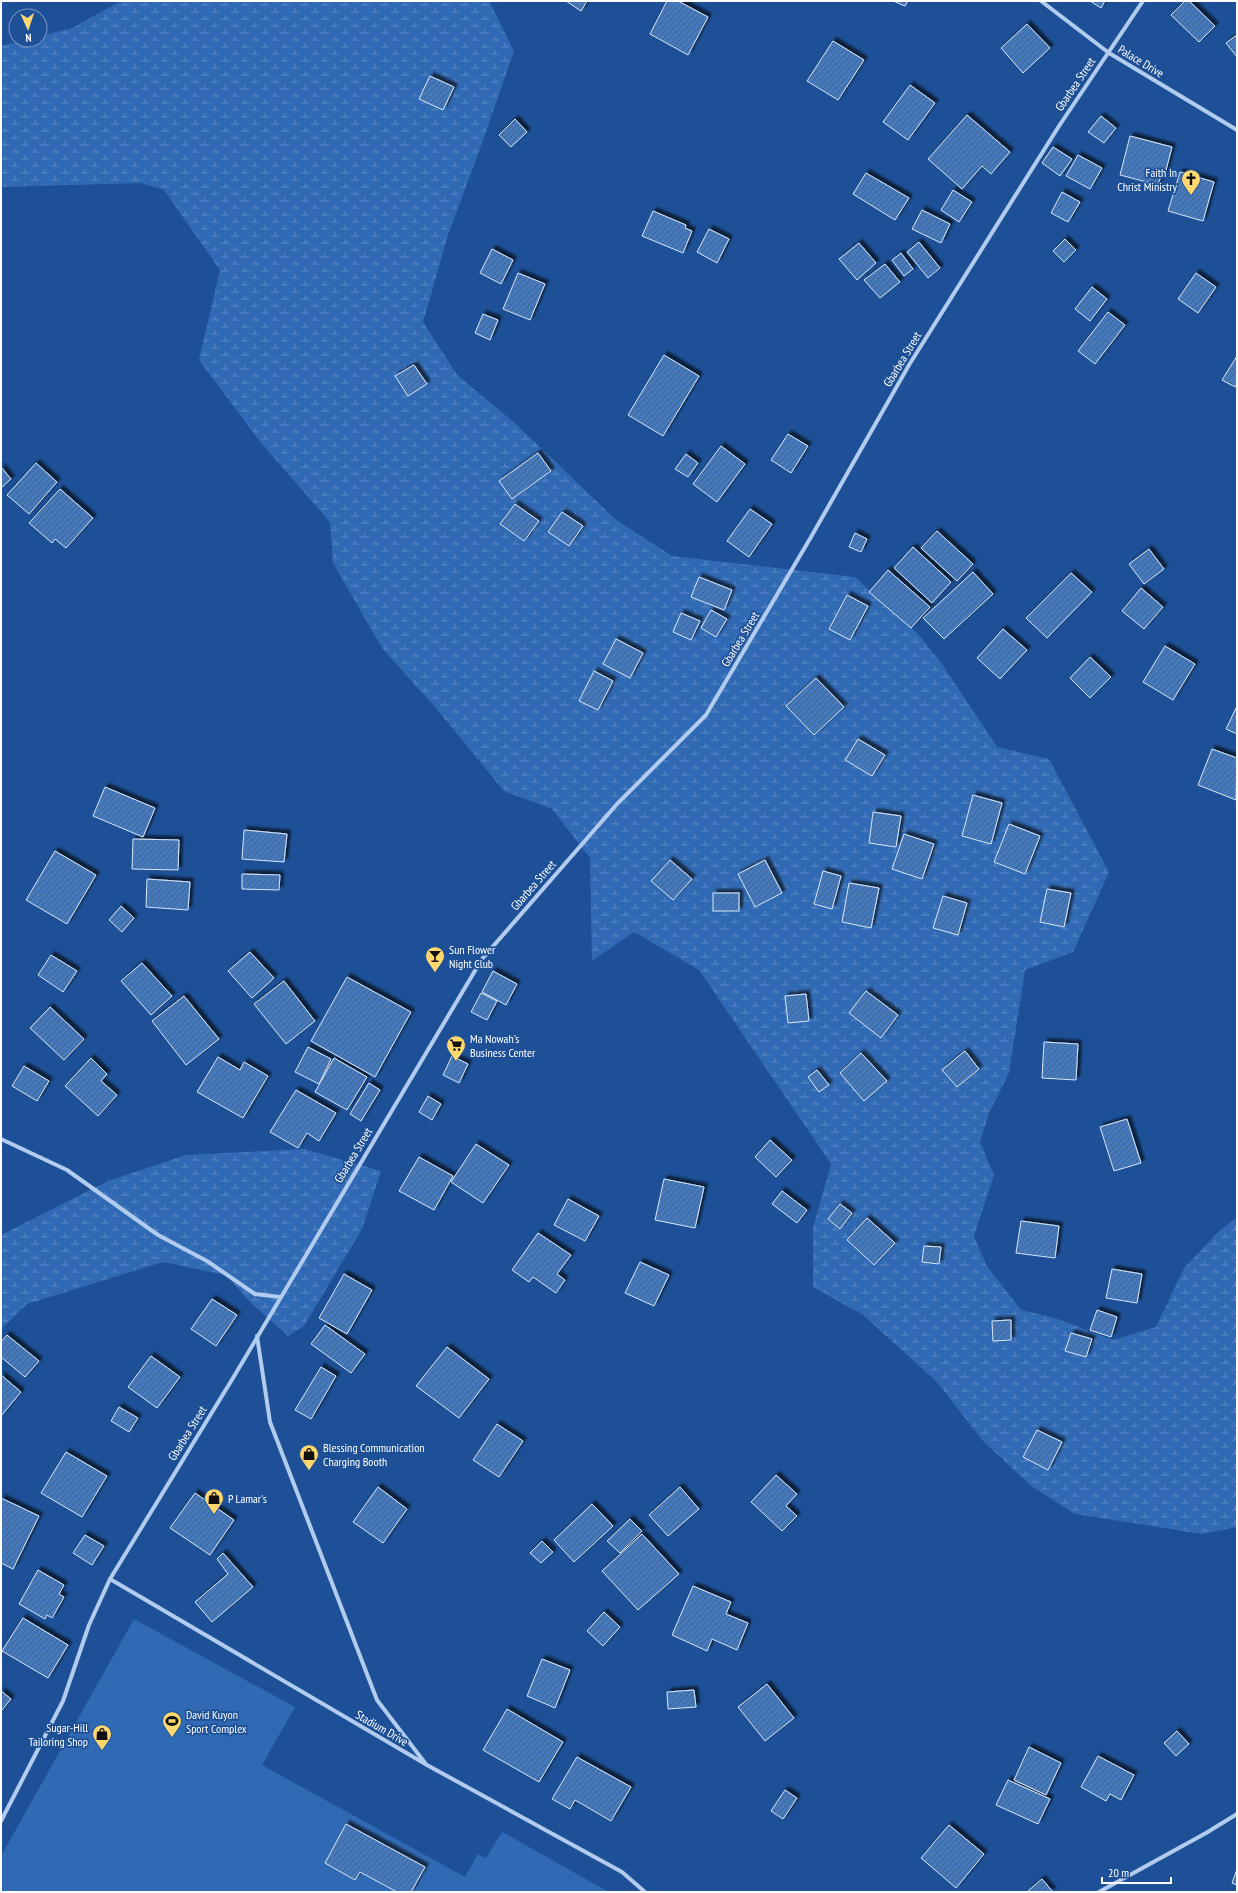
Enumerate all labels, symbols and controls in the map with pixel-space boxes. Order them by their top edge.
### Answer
north arrow [8,8,48,48]
text: N [25,31,32,45]
street label: Palace Drive [1115,41,1167,81]
street label: Gbarbea Street [1052,54,1099,114]
place label: Faith In Christ Ministry [1117,165,1177,194]
church icon: Faith In Christ Ministry [1180,168,1202,196]
street label: Gbarbea Street [880,328,925,389]
street label: Gbarbea Street [718,608,763,669]
street label: Gbarbea Street [507,856,559,913]
place label: Sun Flower Night Club [449,942,496,971]
bar icon: Sun Flower Night Club [424,945,446,973]
place label: Ma Nowah's Business Center [470,1031,536,1060]
supermarket icon: Ma Nowah's Business Center [445,1034,467,1062]
street label: Gbarbea Street [331,1124,376,1185]
street label: Gbarbea Street [164,1402,210,1463]
place label: Blessing Communication Charging Booth [323,1440,425,1469]
shop icon: Blessing Communication Charging Booth [298,1443,320,1471]
shop icon: P Lamar's [203,1487,225,1515]
place label: P Lamar's [228,1491,267,1506]
place label: David Kuyon Sport Complex [186,1707,247,1736]
street label: Stadium Drive [353,1707,411,1749]
sports icon: David Kuyon Sport Complex [161,1710,183,1738]
place label: Sugar-Hill Tailoring Shop [29,1720,88,1749]
shop icon: Sugar-Hill Tailoring Shop [91,1723,113,1751]
scale bar [1102,1859,1171,1885]
text: 20 m [1108,1865,1129,1880]

